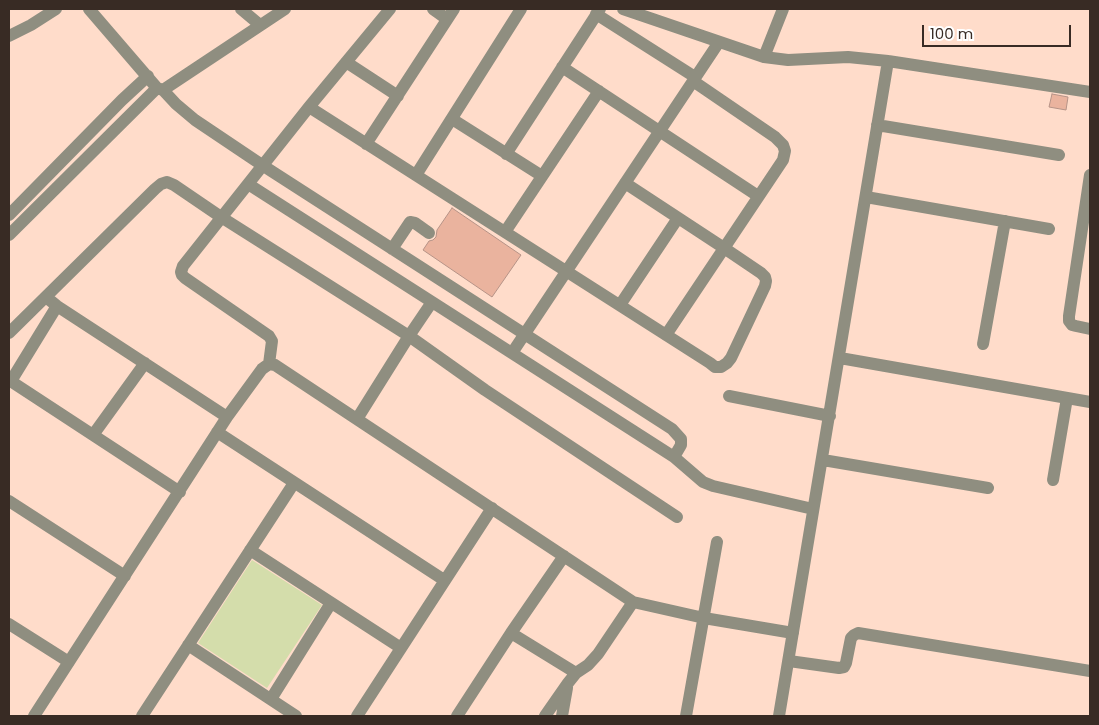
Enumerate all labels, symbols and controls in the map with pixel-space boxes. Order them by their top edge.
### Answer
scale bar [924,15,1073,47]
text: 100 m [930,23,973,44]

